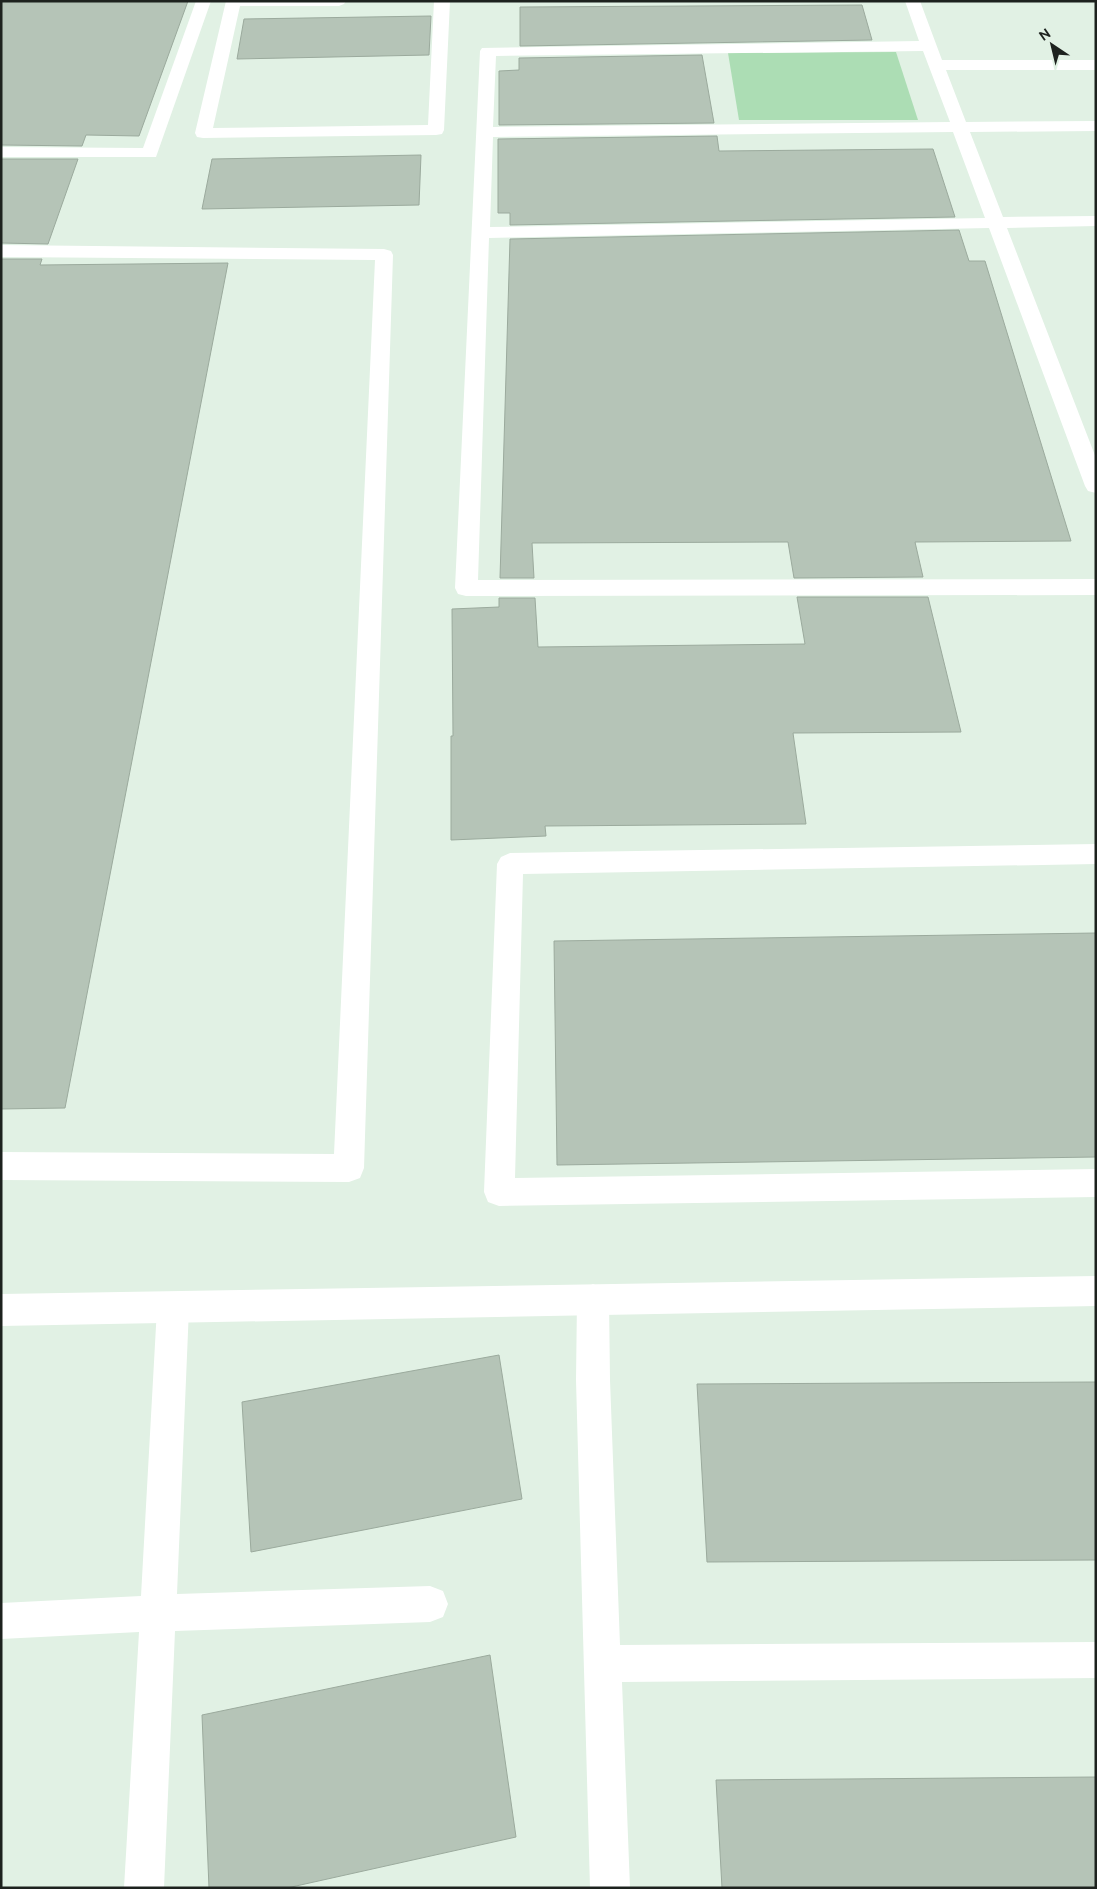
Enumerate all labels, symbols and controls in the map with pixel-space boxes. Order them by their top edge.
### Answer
north arrow [1027,20,1077,70]
text: N [1036,25,1053,44]

